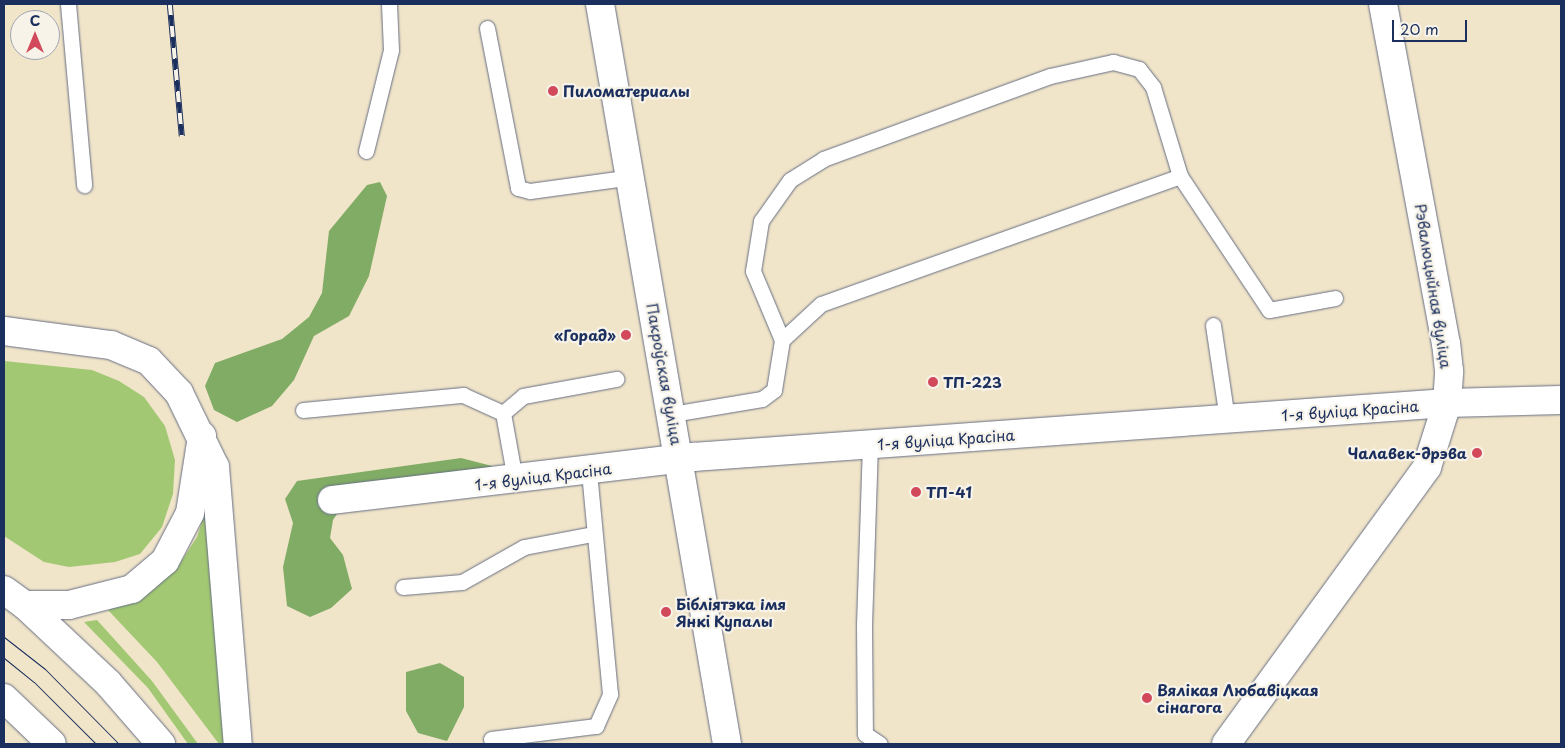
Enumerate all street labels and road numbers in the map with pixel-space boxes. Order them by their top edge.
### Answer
street label: Рэвалюцыйная вуліца [1412,202,1456,370]
street label: Пакроўская вуліца [644,301,686,447]
street label: 1-я вуліца Красіна [1281,396,1419,424]
street label: 1-я вуліца Красіна [877,425,1015,453]
street label: 1-я вуліца Красіна [473,459,613,493]

